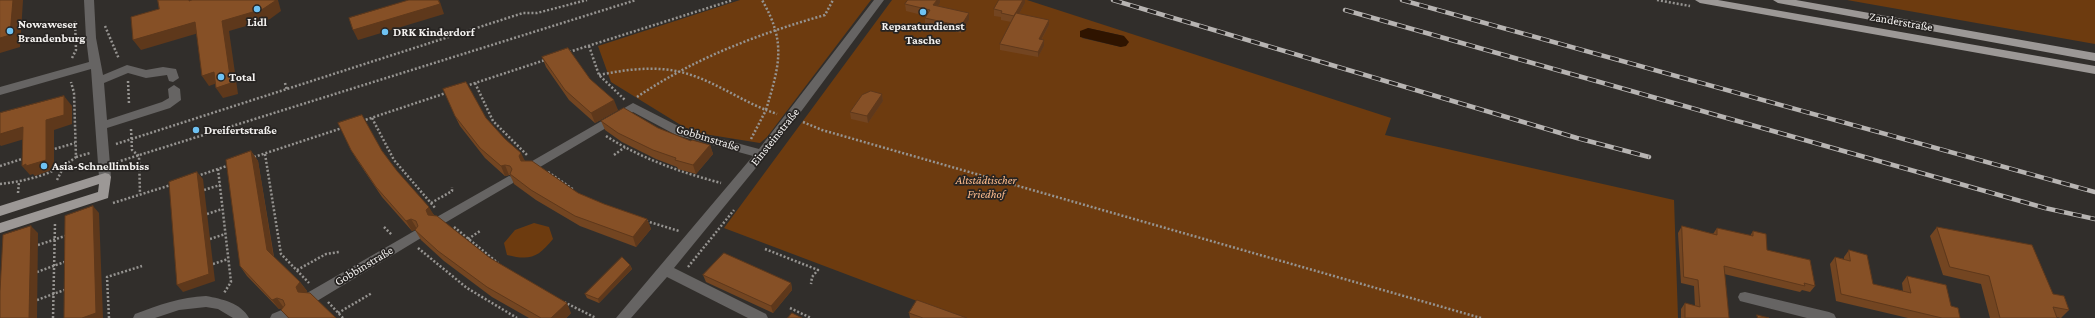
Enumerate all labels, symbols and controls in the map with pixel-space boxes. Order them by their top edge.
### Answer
marker: Lidl [252,4,262,14]
marker: Reparaturdienst Tasche [918,7,928,17]
street label: Zanderstraße [1868,9,1934,35]
place label: Lidl [247,15,267,29]
place label: Nowaweser Brandenburg [18,17,85,45]
place label: Reparaturdienst Tasche [882,19,964,47]
place label: DRK Kinderdorf [393,25,475,39]
marker: Nowaweser Brandenburg [5,26,15,36]
marker: DRK Kinderdorf [380,27,390,37]
place label: Total [229,70,256,84]
marker: Total [216,72,226,82]
street label: Einsteinstraße [747,105,803,169]
street label: Gobbinstraße [674,122,742,154]
place label: Dreifertstraße [204,123,277,137]
marker: Dreifertstraße [191,125,201,135]
place label: Asia-Schnellimbiss [52,159,149,173]
marker: Asia-Schnellimbiss [39,161,49,171]
park label: Altstädtischer Friedhof [956,173,1016,201]
street label: Gobbinstraße [332,243,396,289]

